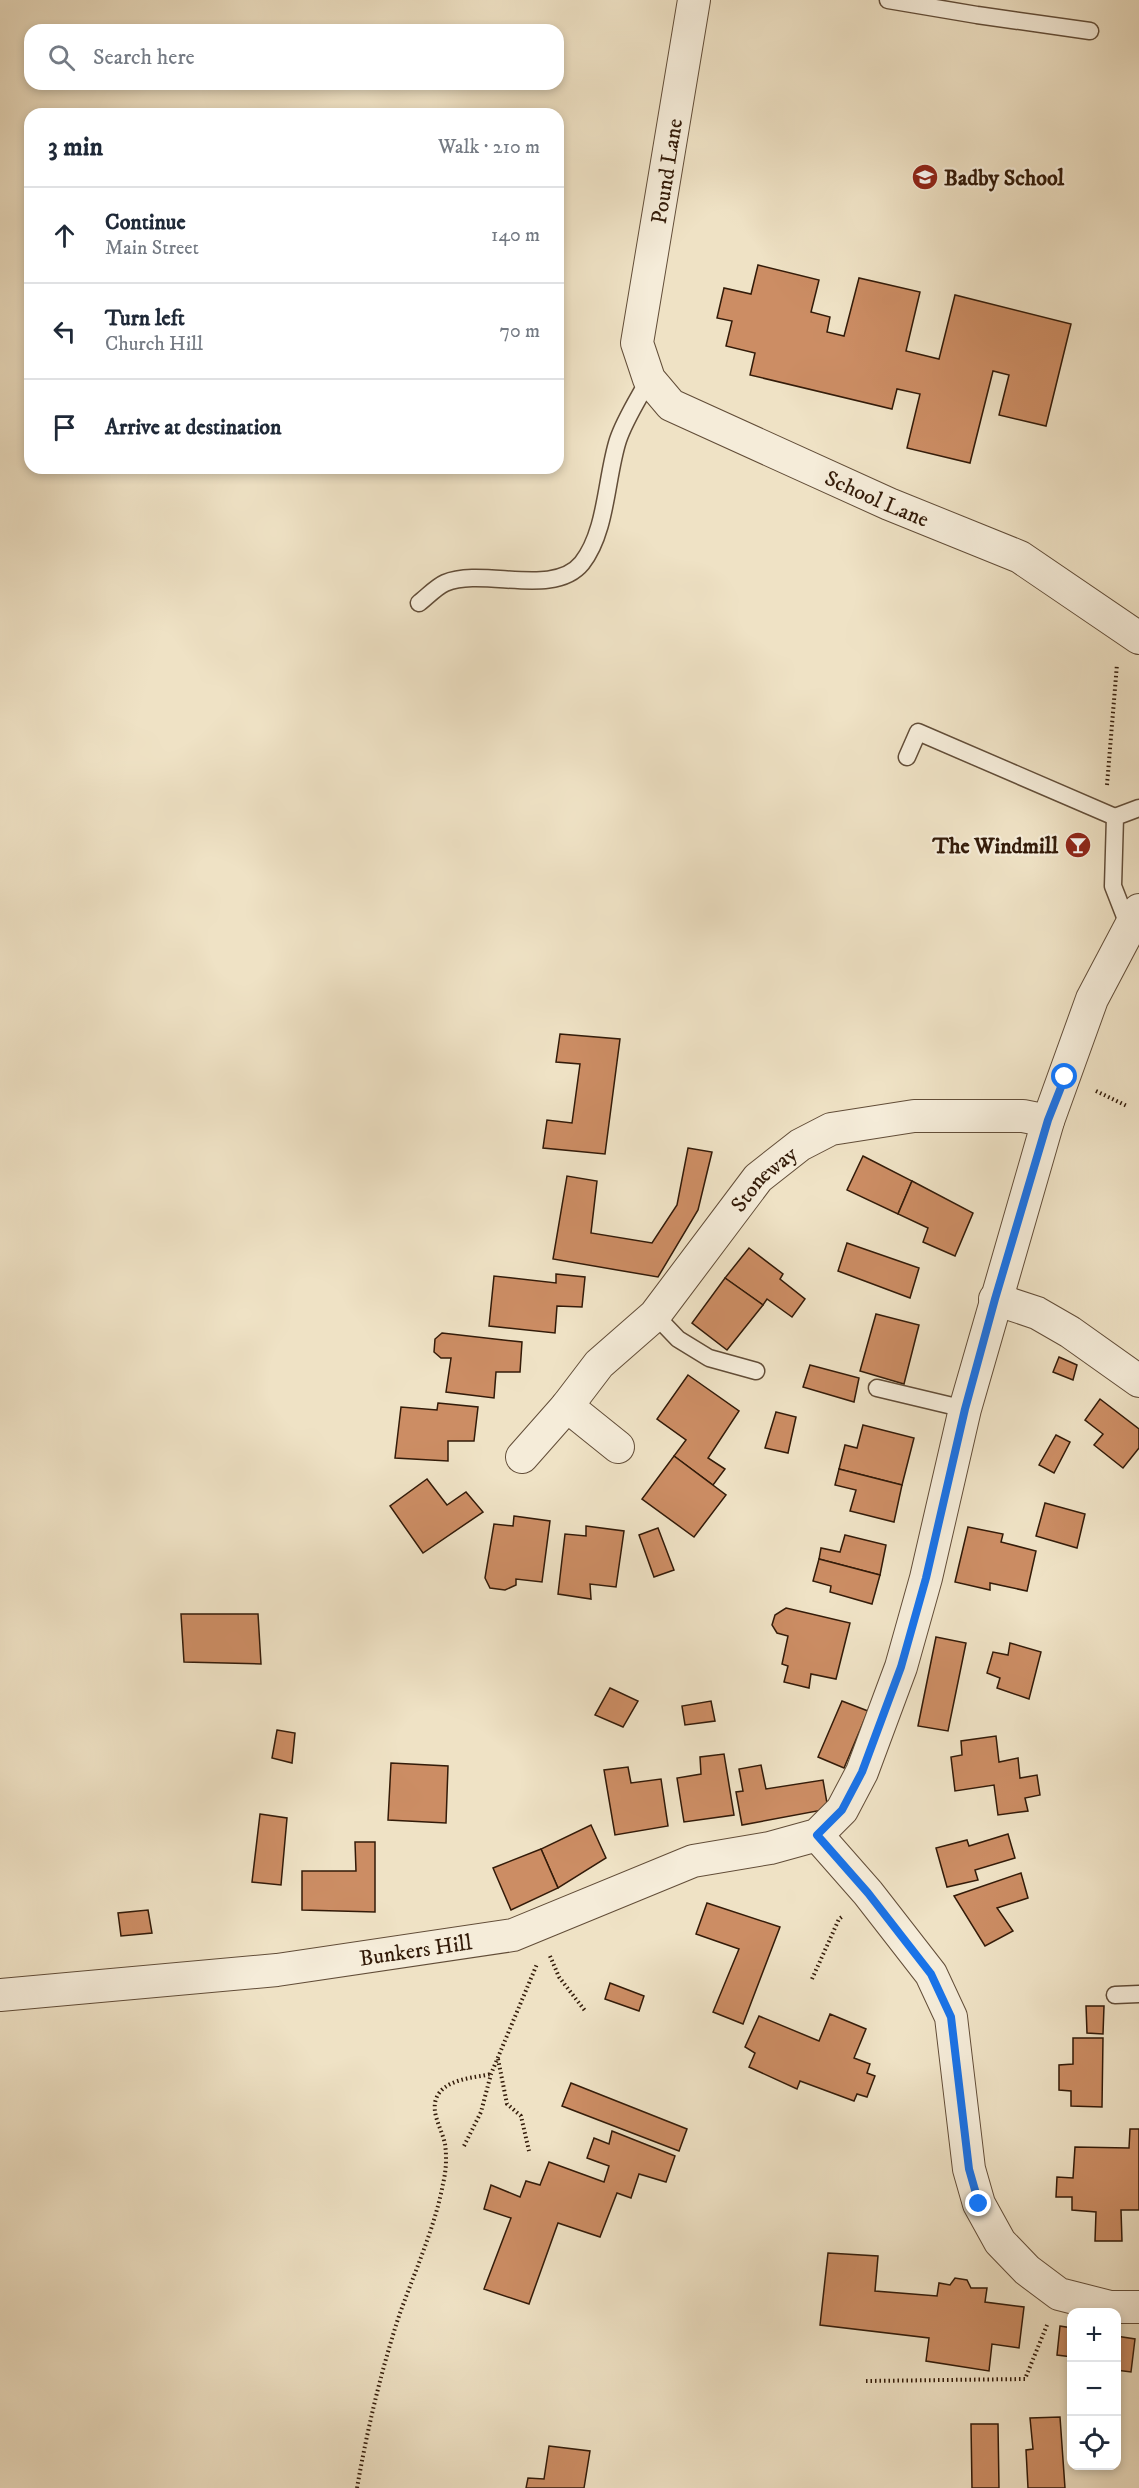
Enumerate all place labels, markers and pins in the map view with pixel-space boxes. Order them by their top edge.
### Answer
school or university icon: Badby School [910,162,940,192]
place label: Badby School [944,165,1064,192]
bar icon: The Windmill [1063,830,1093,860]
place label: The Windmill [931,833,1058,860]

